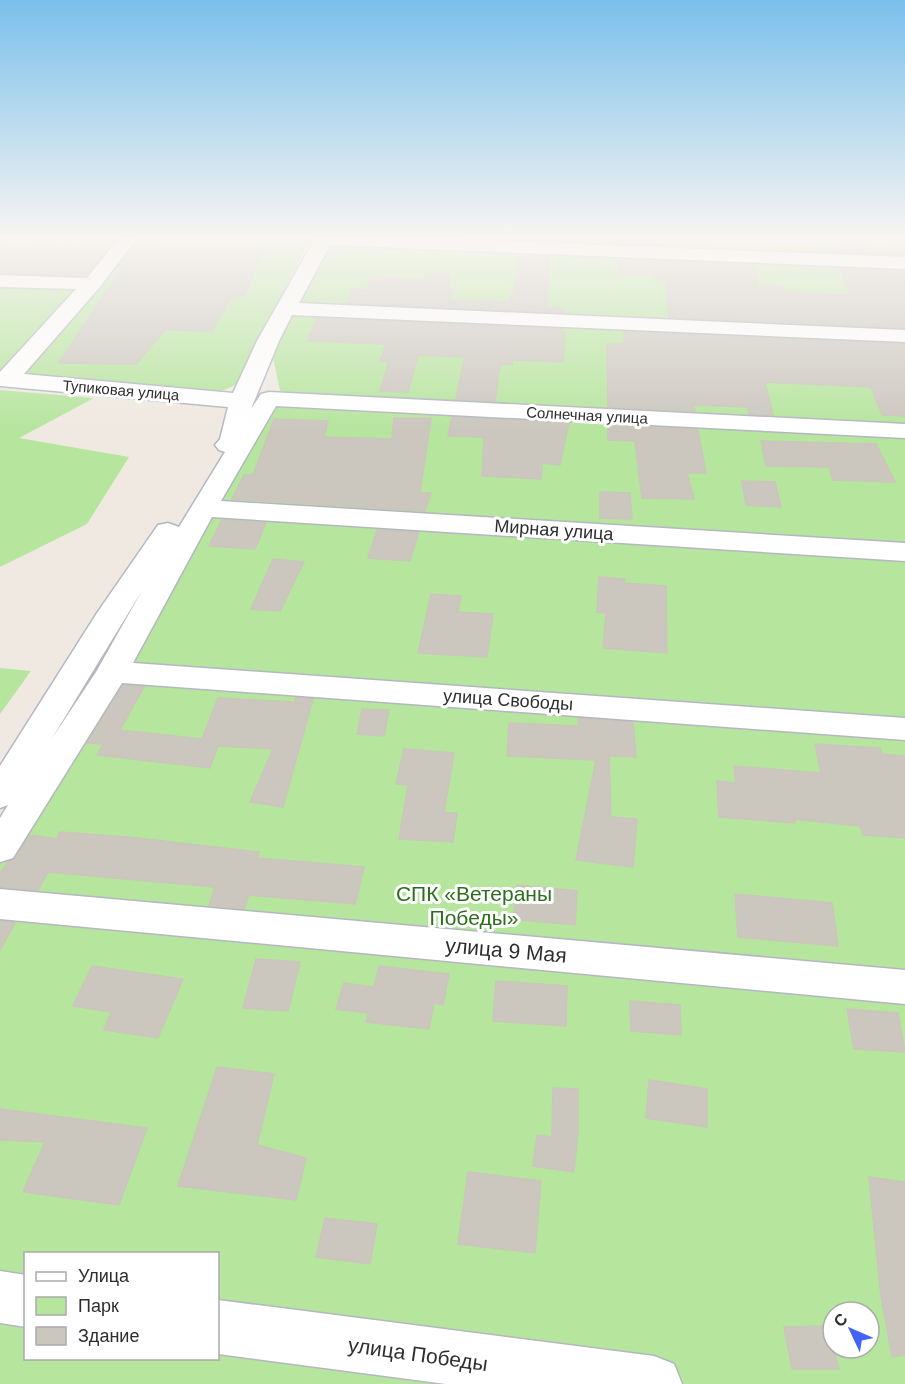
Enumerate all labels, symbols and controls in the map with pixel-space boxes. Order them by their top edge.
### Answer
street label: Тупиковая улица [62,376,181,404]
street label: Солнечная улица [526,403,649,427]
street label: Мирная улица [494,516,615,544]
street label: улица Свободы [442,685,574,715]
park label: СПК «Ветераны Победы» [396,882,552,929]
street label: улица 9 Мая [444,933,568,967]
legend [24,1252,219,1360]
text: Улица [78,1266,130,1286]
text: Парк [78,1296,119,1316]
north arrow [821,1300,881,1360]
text: С [830,1310,851,1330]
text: Здание [78,1326,139,1346]
street label: улица Победы [347,1333,489,1375]

